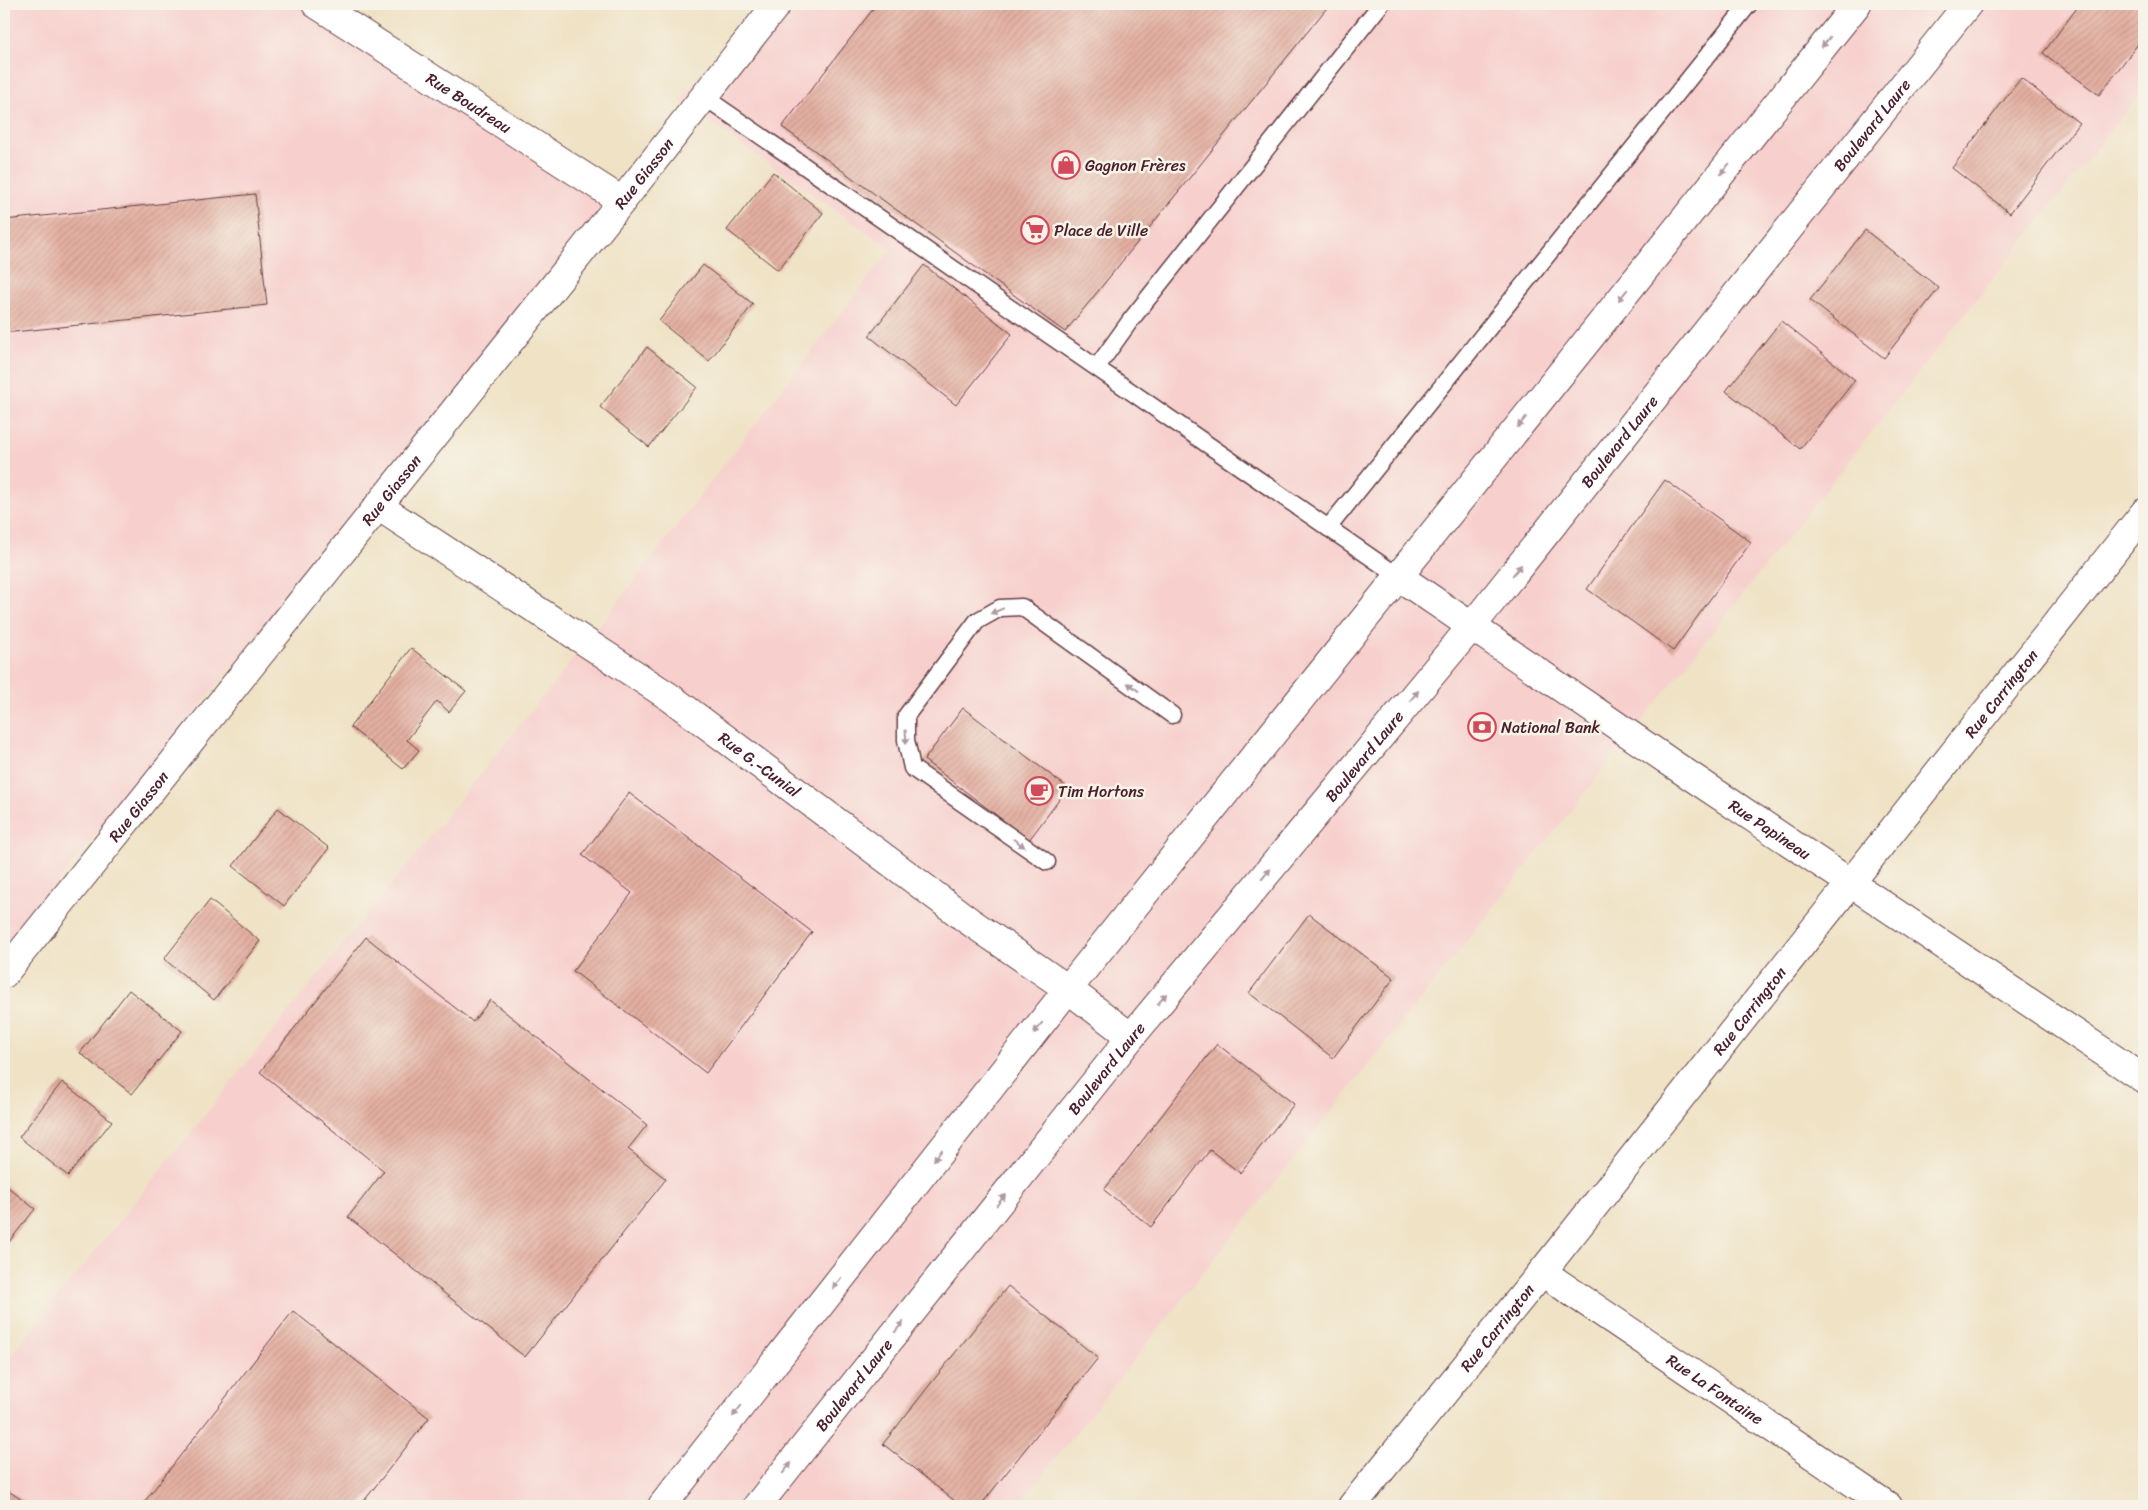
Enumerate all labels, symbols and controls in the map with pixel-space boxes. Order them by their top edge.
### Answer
one-way arrow [1821,35,1832,48]
street label: Rue Boudreau [420,64,518,141]
street label: Boulevard Laure [1825,72,1918,178]
street label: Rue Giasson [606,131,682,216]
shop icon: Gagnon Frères [1051,150,1081,180]
place label: Gagnon Frères [1085,151,1186,180]
one-way arrow [1719,162,1730,175]
supermarket icon: Place de Ville [1020,215,1050,245]
place label: Place de Ville [1054,216,1148,245]
one-way arrow [1618,289,1629,302]
street label: Boulevard Laure [1573,388,1666,494]
one-way arrow [1516,415,1527,428]
street label: Rue Giasson [353,447,429,532]
one-way arrow [1512,563,1522,576]
one-way arrow [989,607,1004,615]
street label: Rue Carrington [1956,642,2046,744]
one-way arrow [1126,682,1140,692]
one-way arrow [1409,689,1420,702]
street label: Boulevard Laure [1317,703,1411,809]
bank icon: National Bank [1467,712,1497,742]
place label: National Bank [1501,713,1601,742]
street label: Rue G.-Cunial [712,724,807,805]
one-way arrow [903,730,911,746]
street label: Rue Giasson [100,764,176,848]
cafe icon: Tim Hortons [1024,776,1054,806]
place label: Tim Hortons [1058,777,1145,806]
street label: Rue Papineau [1723,791,1818,868]
one-way arrow [1013,838,1026,848]
one-way arrow [1260,868,1271,881]
street label: Rue Carrington [1705,960,1794,1062]
one-way arrow [1156,994,1168,1006]
street label: Boulevard Laure [1060,1015,1153,1121]
one-way arrow [1033,1021,1044,1034]
one-way arrow [932,1149,943,1162]
one-way arrow [995,1194,1006,1207]
one-way arrow [832,1276,843,1289]
street label: Rue Carrington [1452,1277,1542,1378]
one-way arrow [894,1321,905,1334]
street label: Boulevard Laure [807,1332,900,1438]
street label: Rue La Fontaine [1661,1346,1770,1433]
one-way arrow [732,1404,742,1418]
one-way arrow [782,1462,793,1475]

